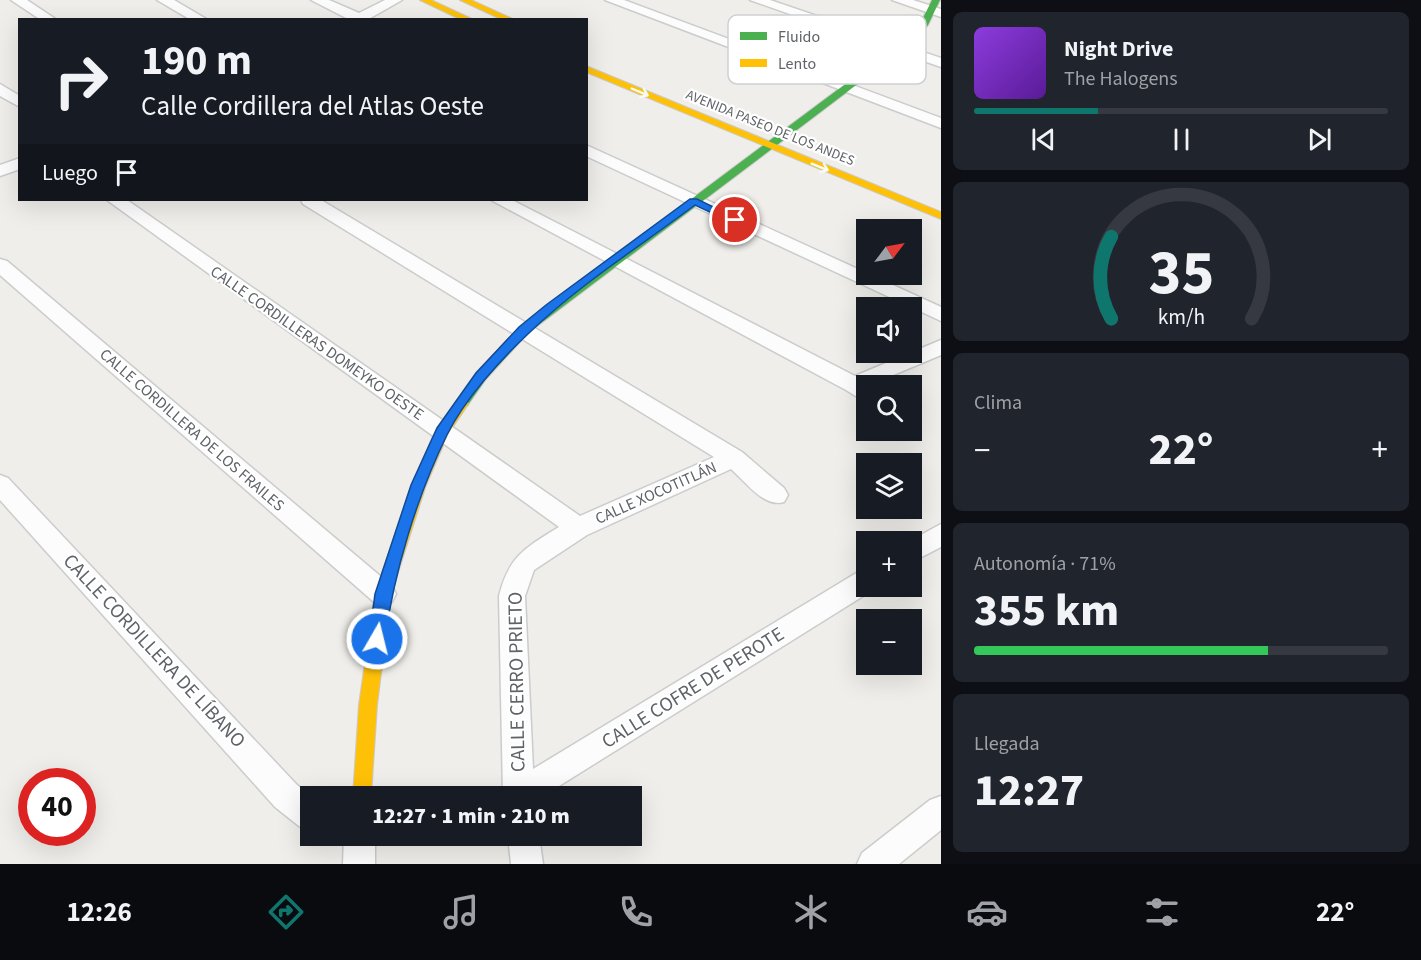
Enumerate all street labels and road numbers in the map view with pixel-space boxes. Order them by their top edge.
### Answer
street label: AVENIDA PASEO DE LOS ANDES [683,85,857,171]
street label: CALLE CORDILLERAS DOMEYKO OESTE [206,261,428,425]
street label: CALLE CORDILLERA DE LOS FRAILES [95,344,289,516]
street label: CALLE XOCOTITLÁN [592,456,720,530]
street label: CALLE CORDILLERA DE LÍBANO [56,548,252,754]
street label: CALLE CERRO PRIETO [501,592,533,772]
street label: CALLE COFRE DE PEROTE [596,620,790,756]

